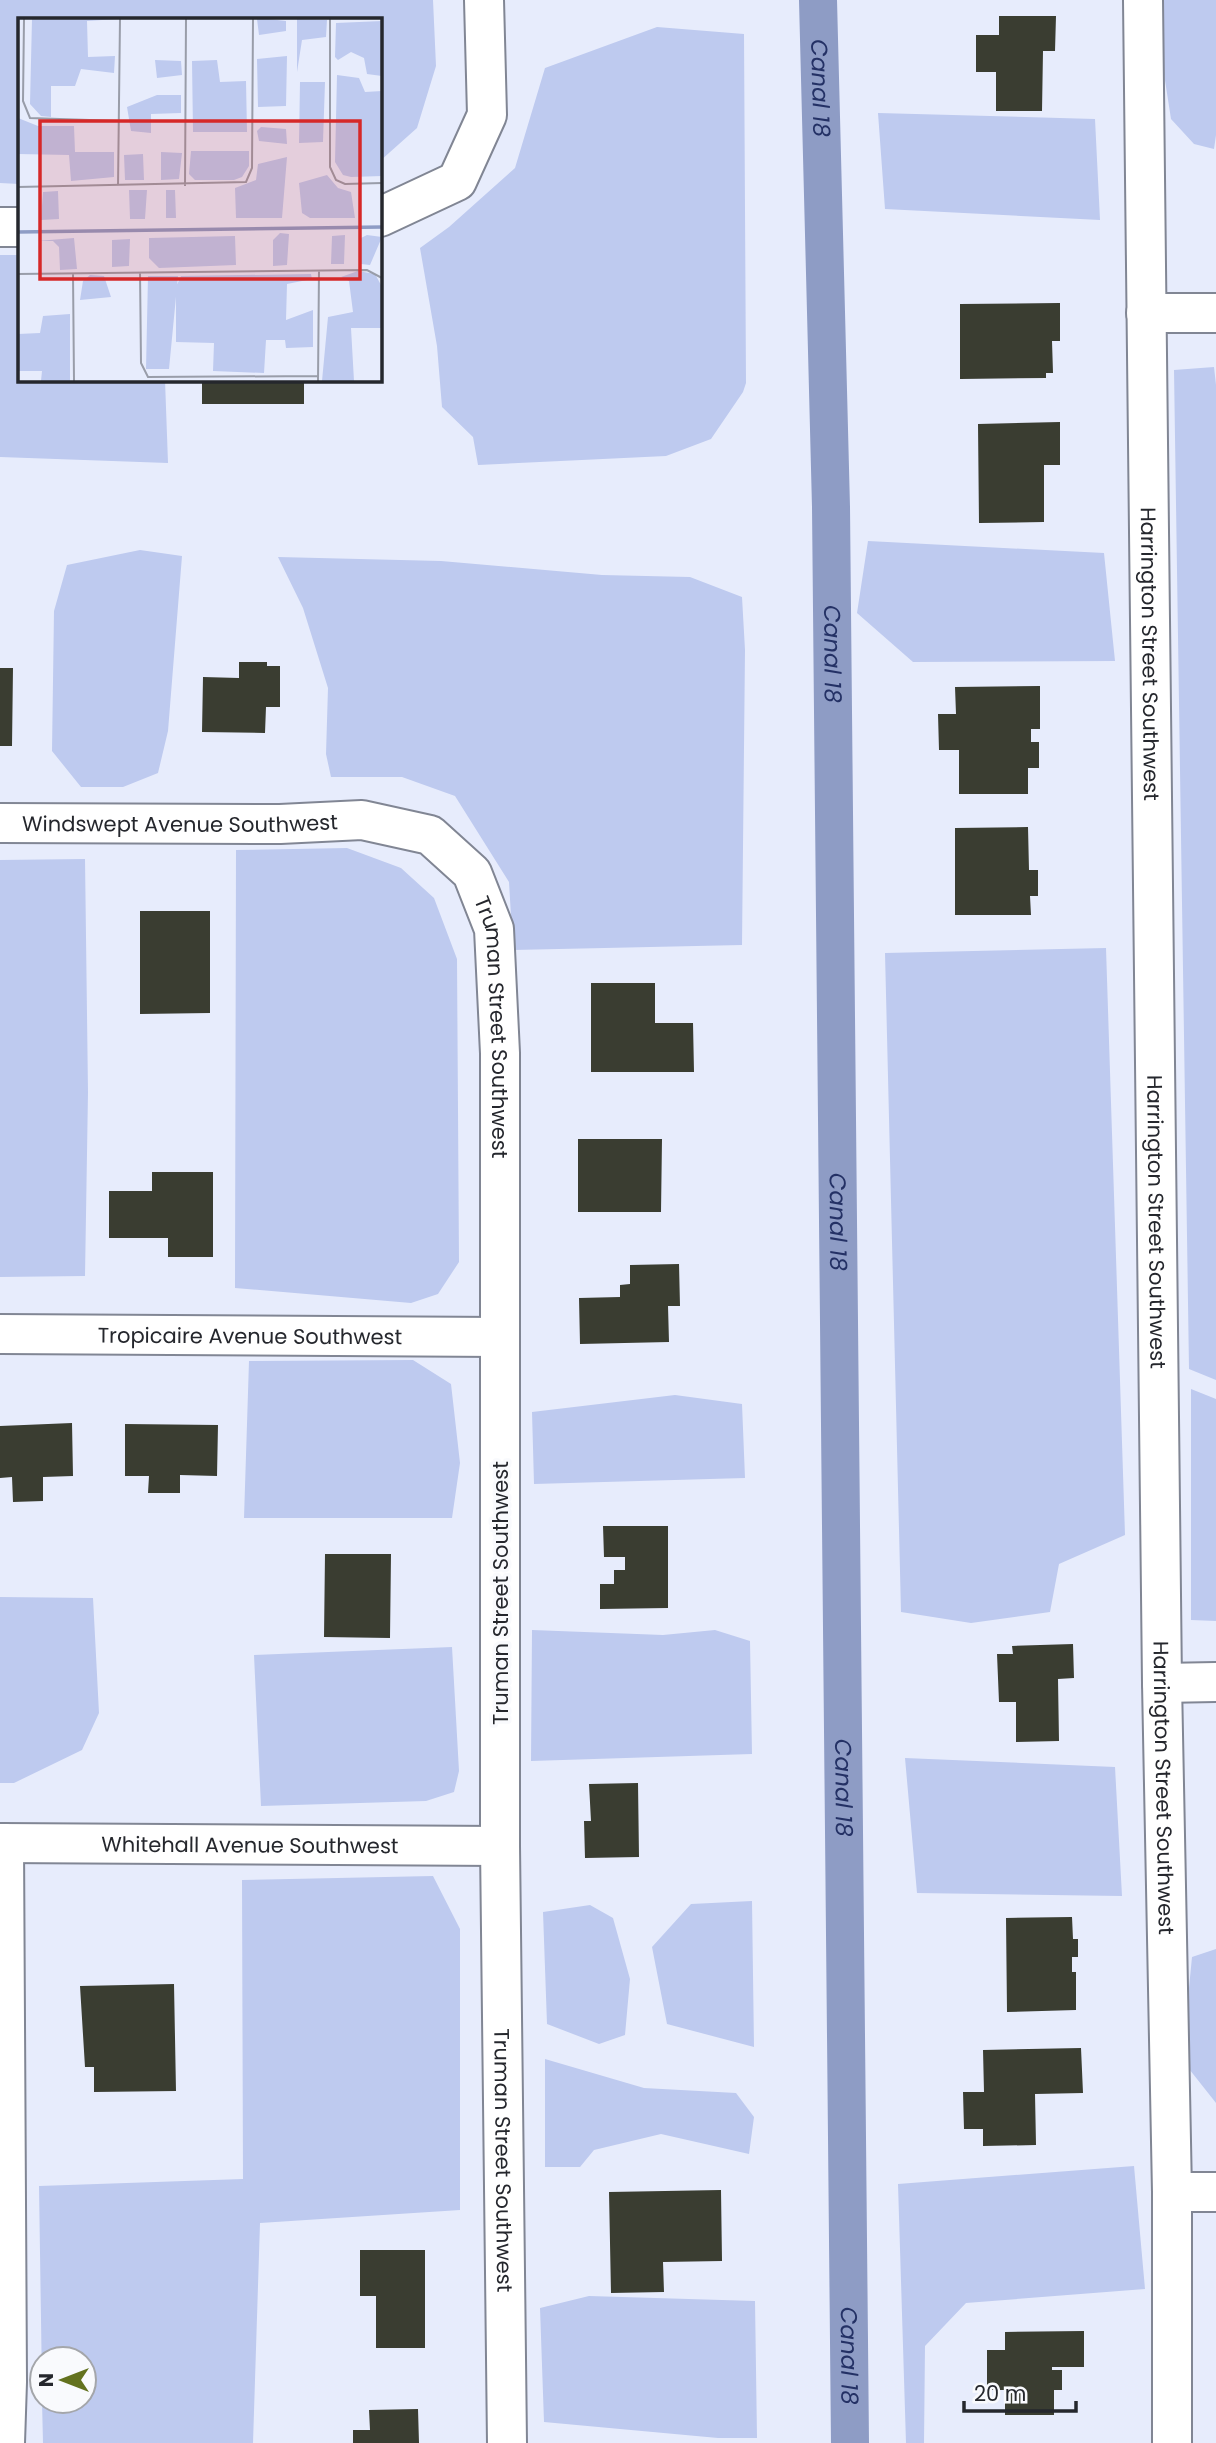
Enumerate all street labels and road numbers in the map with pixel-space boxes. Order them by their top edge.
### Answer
street label: Harrington Street Southwest [1134,507,1167,801]
street label: Windswept Avenue Southwest [22,807,339,839]
street label: Truman Street Southwest [468,892,515,1158]
street label: Harrington Street Southwest [1141,1075,1173,1369]
street label: Tropicaire Avenue Southwest [98,1320,402,1351]
street label: Truman Street Southwest [486,1461,515,1725]
street label: Harrington Street Southwest [1147,1641,1181,1935]
street label: Whitehall Avenue Southwest [101,1829,399,1860]
street label: Truman Street Southwest [488,2028,520,2292]

